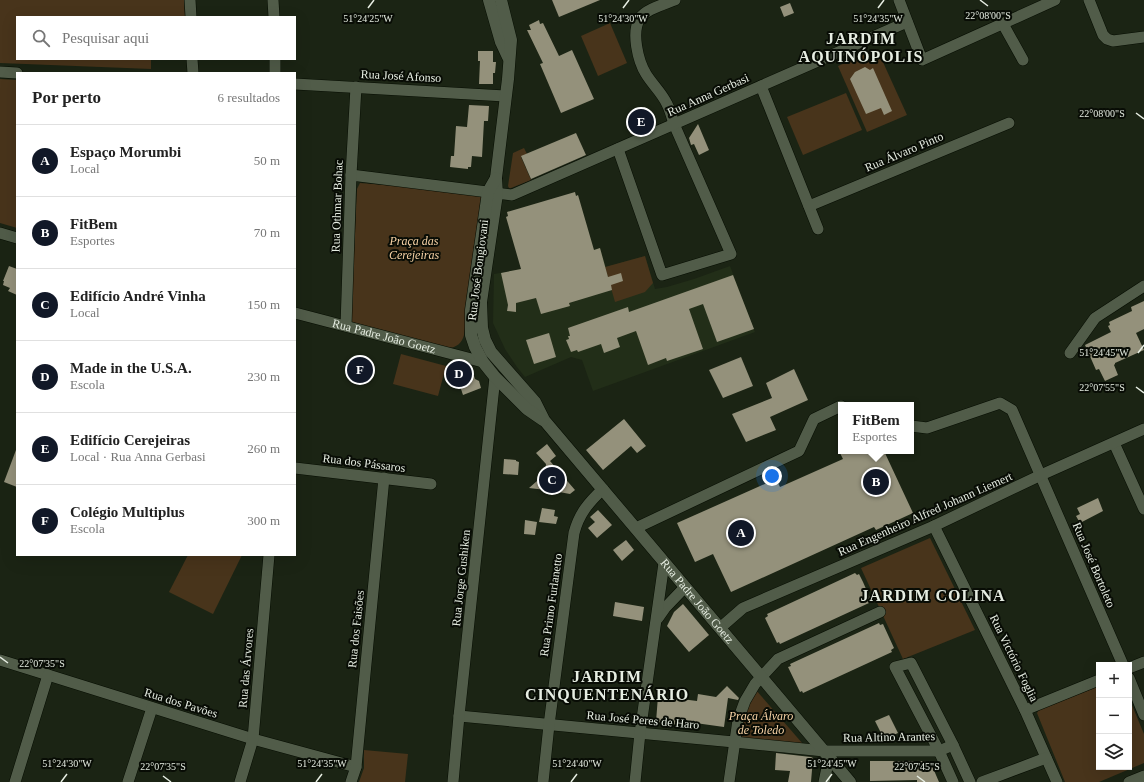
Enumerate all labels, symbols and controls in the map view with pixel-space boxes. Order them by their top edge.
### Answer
text: 22°08'00"S [965,10,1011,21]
text: 51°24'25"W [343,13,393,24]
text: 51°24'30"W [598,13,648,24]
text: 51°24'35"W [853,13,903,24]
search box [16,16,296,60]
icon: search [30,27,52,49]
text: Pesquisar aqui [62,30,149,46]
district label: JARDIM AQUINÓPOLIS [799,30,923,65]
street label: Rua José Afonso [360,67,442,85]
street label: Rua Anna Gerbasi [665,70,752,119]
text: Por perto [32,88,101,107]
text: 6 resultados [218,90,280,105]
pin: E [628,107,654,137]
text: 22°08'00"S [1079,108,1125,119]
street label: Rua Álvaro Pinto [863,129,945,175]
text: Espaço Morumbi [70,144,181,160]
text: A [40,153,50,168]
text: 50 m [254,153,280,168]
street label: Rua Othmar Bohac [328,159,346,253]
text: Local [70,161,100,176]
text: FitBem [70,216,117,232]
street label: Rua José Bongiovani [465,218,491,321]
text: B [41,225,49,240]
text: 70 m [254,225,280,240]
text: Esportes [70,233,115,248]
park label: Praça das Cerejeiras [389,234,439,262]
text: Edifício André Vinha [70,288,206,304]
text: C [40,297,50,312]
text: 150 m [247,297,280,312]
text: Local [70,305,100,320]
street label: Rua Padre João Goetz [331,316,437,356]
text: 51°24'45"W [1079,347,1129,358]
pin: F [347,355,373,385]
pin: D [446,359,472,389]
text: Made in the U.S.A. [70,360,192,376]
text: D [40,369,50,384]
text: 230 m [247,369,280,384]
text: Escola [70,377,105,392]
text: 22°07'55"S [1079,382,1125,393]
popup [838,402,914,454]
text: FitBem [852,412,900,428]
text: Esportes [852,429,897,444]
text: Edifício Cerejeiras [70,432,190,448]
text: E [41,441,49,456]
text: 260 m [247,441,280,456]
text: Local · Rua Anna Gerbasi [70,449,206,464]
street label: Rua dos Pássaros [322,451,407,475]
pin: C [539,465,565,495]
your location [762,466,782,486]
pin: B [863,467,889,497]
street label: Rua Engenheiro Alfred Johann Liemert [836,469,1015,559]
text: Colégio Multiplus [70,504,185,520]
text: F [41,513,49,528]
text: 300 m [247,513,280,528]
pin: A [728,518,754,548]
street label: Rua José Bortoleto [1070,520,1118,610]
text: Escola [70,521,105,536]
street label: Rua Jorge Gushiken [449,529,473,627]
street label: Rua Primo Furlanetto [537,553,565,657]
street label: Rua Padre João Goetz [657,556,737,646]
district label: JARDIM COLINA [861,587,1006,604]
street label: Rua dos Faisões [345,589,367,669]
street label: Rua Victório Foglia [987,612,1041,704]
street label: Rua das Árvores [236,627,256,708]
text: 22°07'35"S [19,658,65,669]
map controls [1096,662,1132,770]
button: + [1096,662,1132,698]
district label: JARDIM CINQUENTENÁRIO [525,668,689,703]
street label: Rua dos Pavões [143,685,220,721]
button: − [1096,698,1132,734]
street label: Rua José Peres de Haro [586,708,700,732]
park label: Praça Álvaro de Toledo [728,709,793,737]
street label: Rua Altino Arantes [843,729,935,745]
button: layers [1096,734,1132,770]
text: 51°24'30"W [42,758,92,769]
text: 51°24'35"W [297,758,347,769]
text: 51°24'40"W [552,758,602,769]
text: 51°24'45"W [807,758,857,769]
text: 22°07'35"S [140,761,186,772]
text: 22°07'45"S [894,761,940,772]

